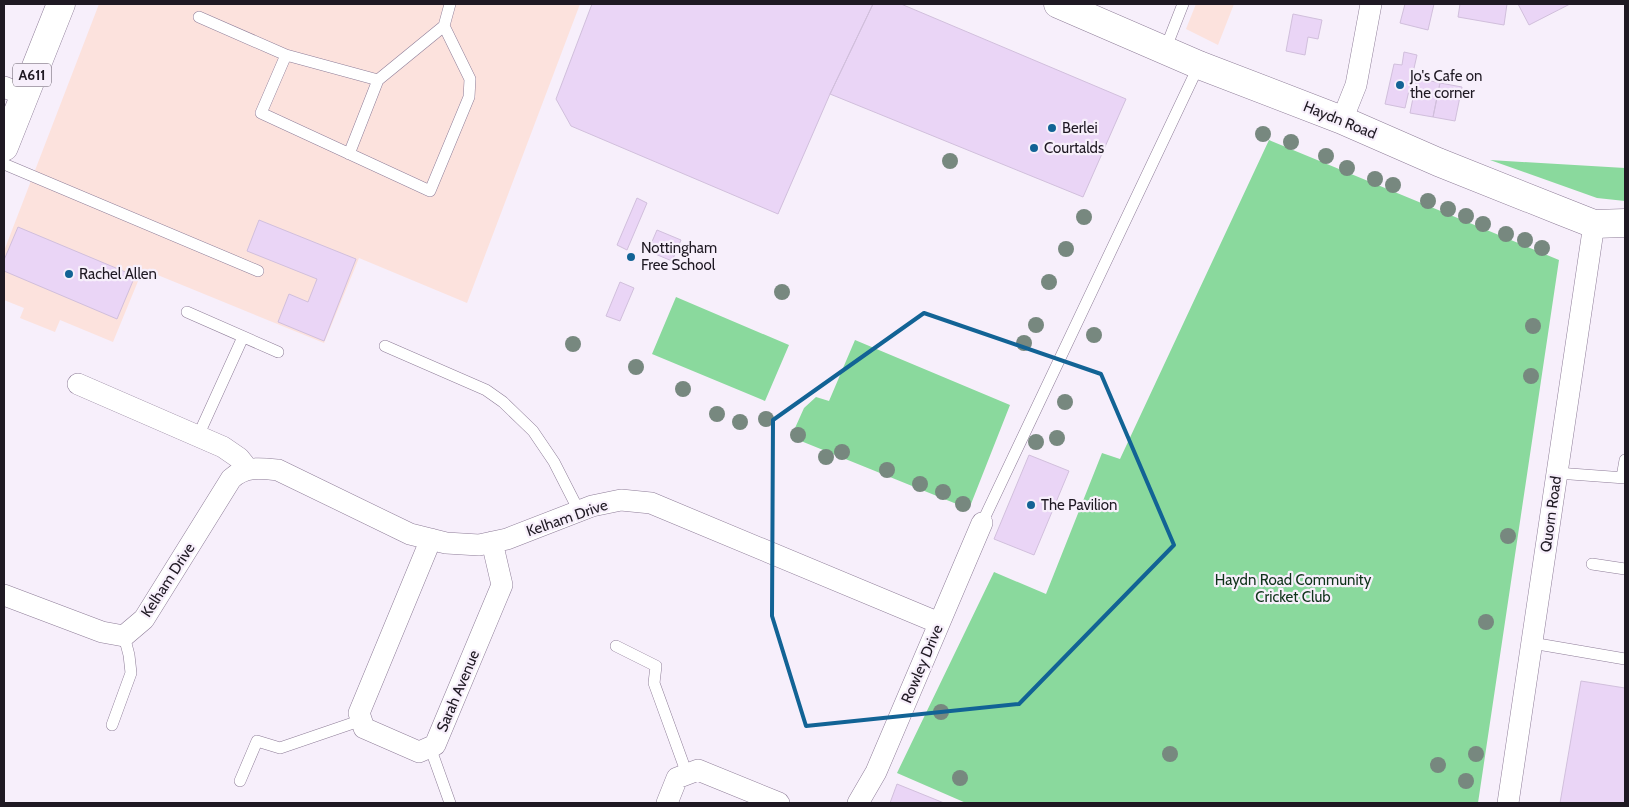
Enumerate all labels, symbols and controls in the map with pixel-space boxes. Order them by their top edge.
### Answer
road number: A611 [13,64,51,86]
place label: Jo's Cafe on the corner [1409,67,1482,102]
marker: Jo's Cafe on the corner [1394,79,1406,91]
street label: Haydn Road [1301,97,1379,143]
place label: Berlei [1062,119,1098,137]
marker: Berlei [1046,122,1058,134]
place label: Courtalds [1044,139,1104,157]
marker: Courtalds [1028,142,1040,154]
place label: Nottingham Free School [641,239,717,274]
marker: Nottingham Free School [625,251,637,263]
place label: Rachel Allen [79,265,157,283]
marker: Rachel Allen [63,268,75,280]
street label: Quorn Road [1537,475,1565,553]
street label: Kelham Drive [524,496,610,540]
place label: The Pavilion [1041,496,1117,514]
marker: The Pavilion [1025,499,1037,511]
street label: Kelham Drive [137,539,199,620]
park label: Haydn Road Community Cricket Club [1215,571,1372,606]
street label: Rowley Drive [897,622,947,706]
street label: Sarah Avenue [433,647,483,735]

